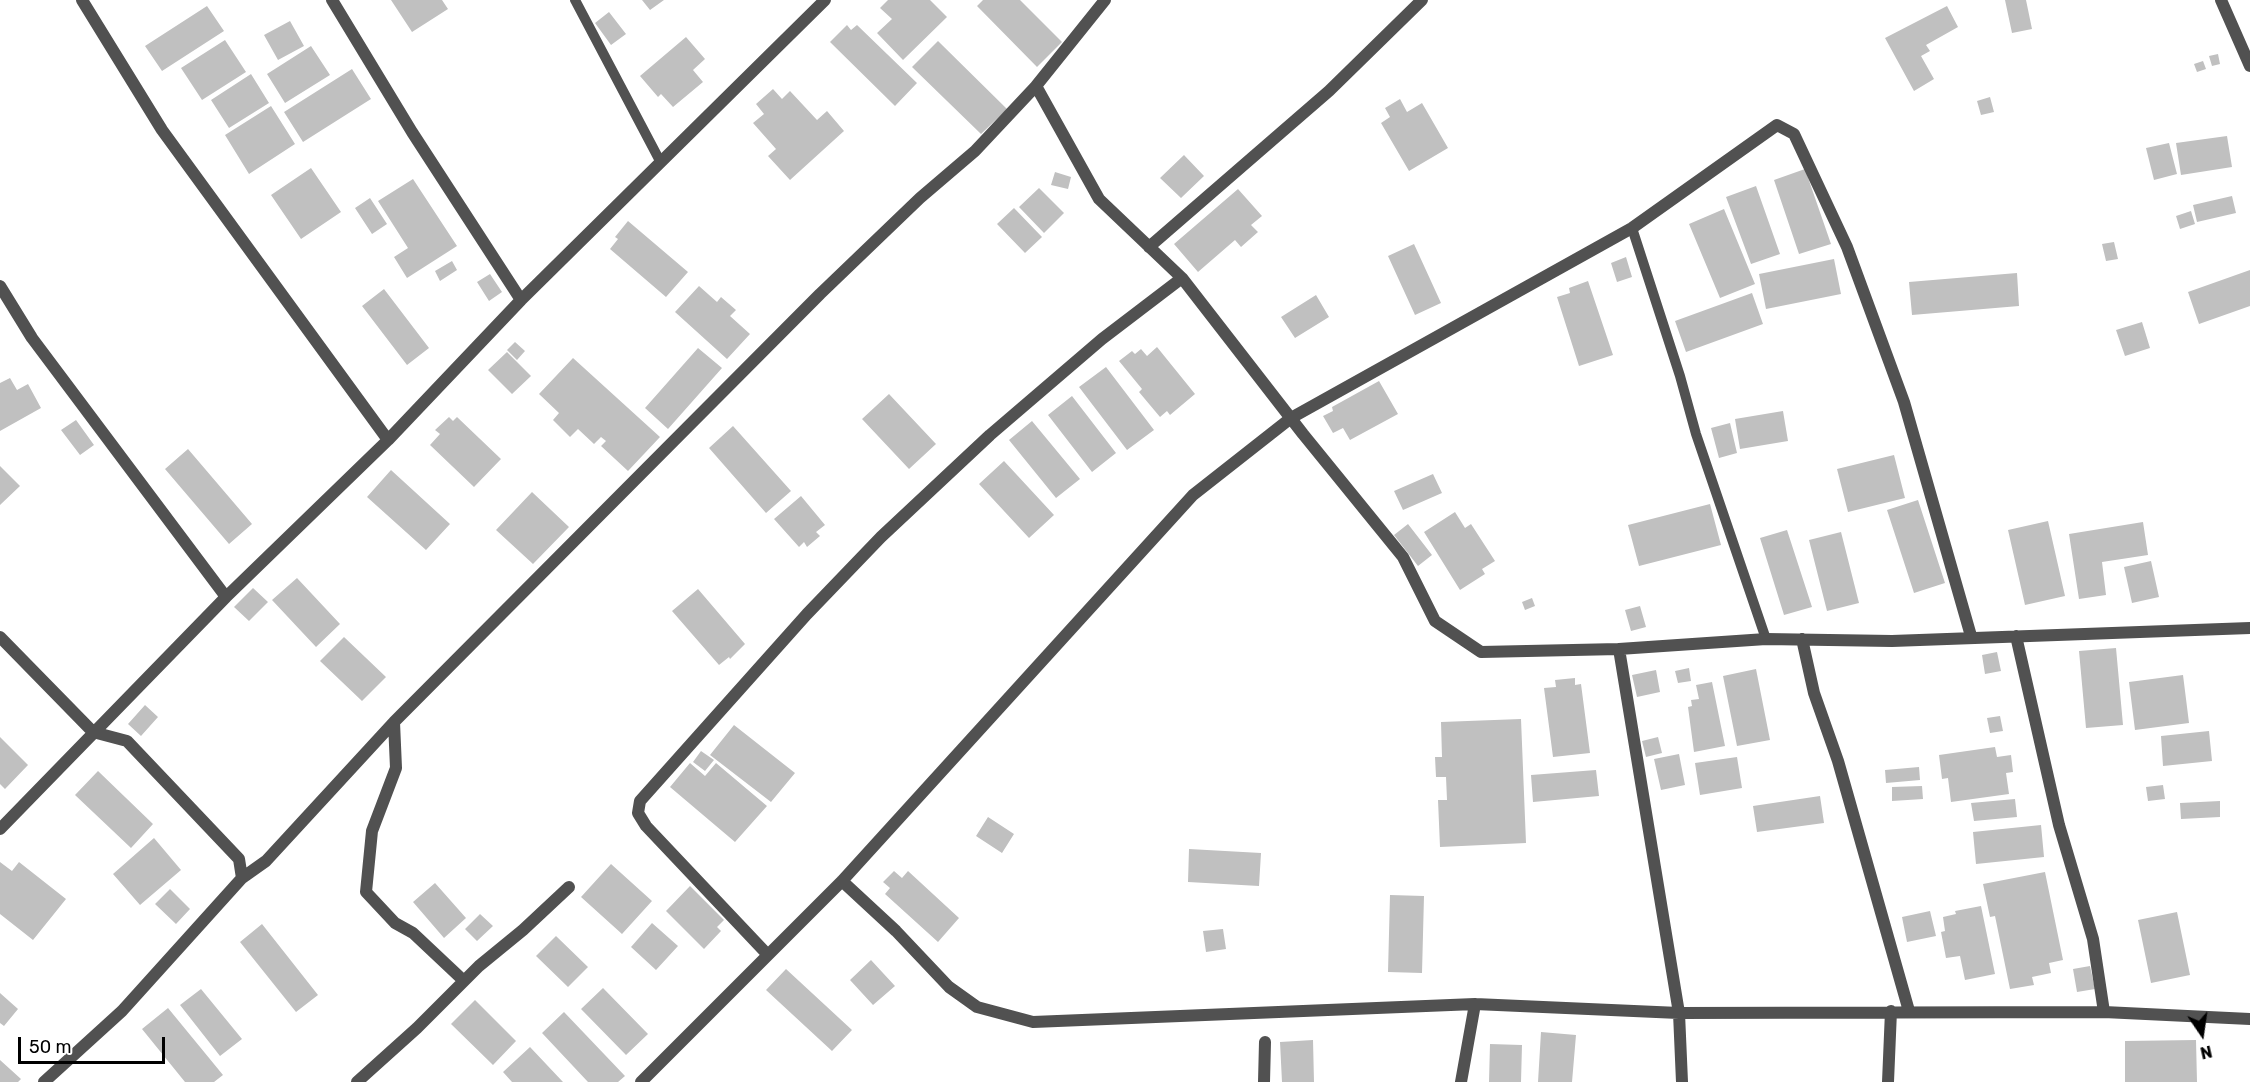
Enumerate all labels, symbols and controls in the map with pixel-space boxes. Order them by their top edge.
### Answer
north arrow [2172,1004,2232,1064]
scale bar [21,1025,168,1063]
text: 50 m [29,1036,72,1058]
text: N [2198,1041,2214,1063]

